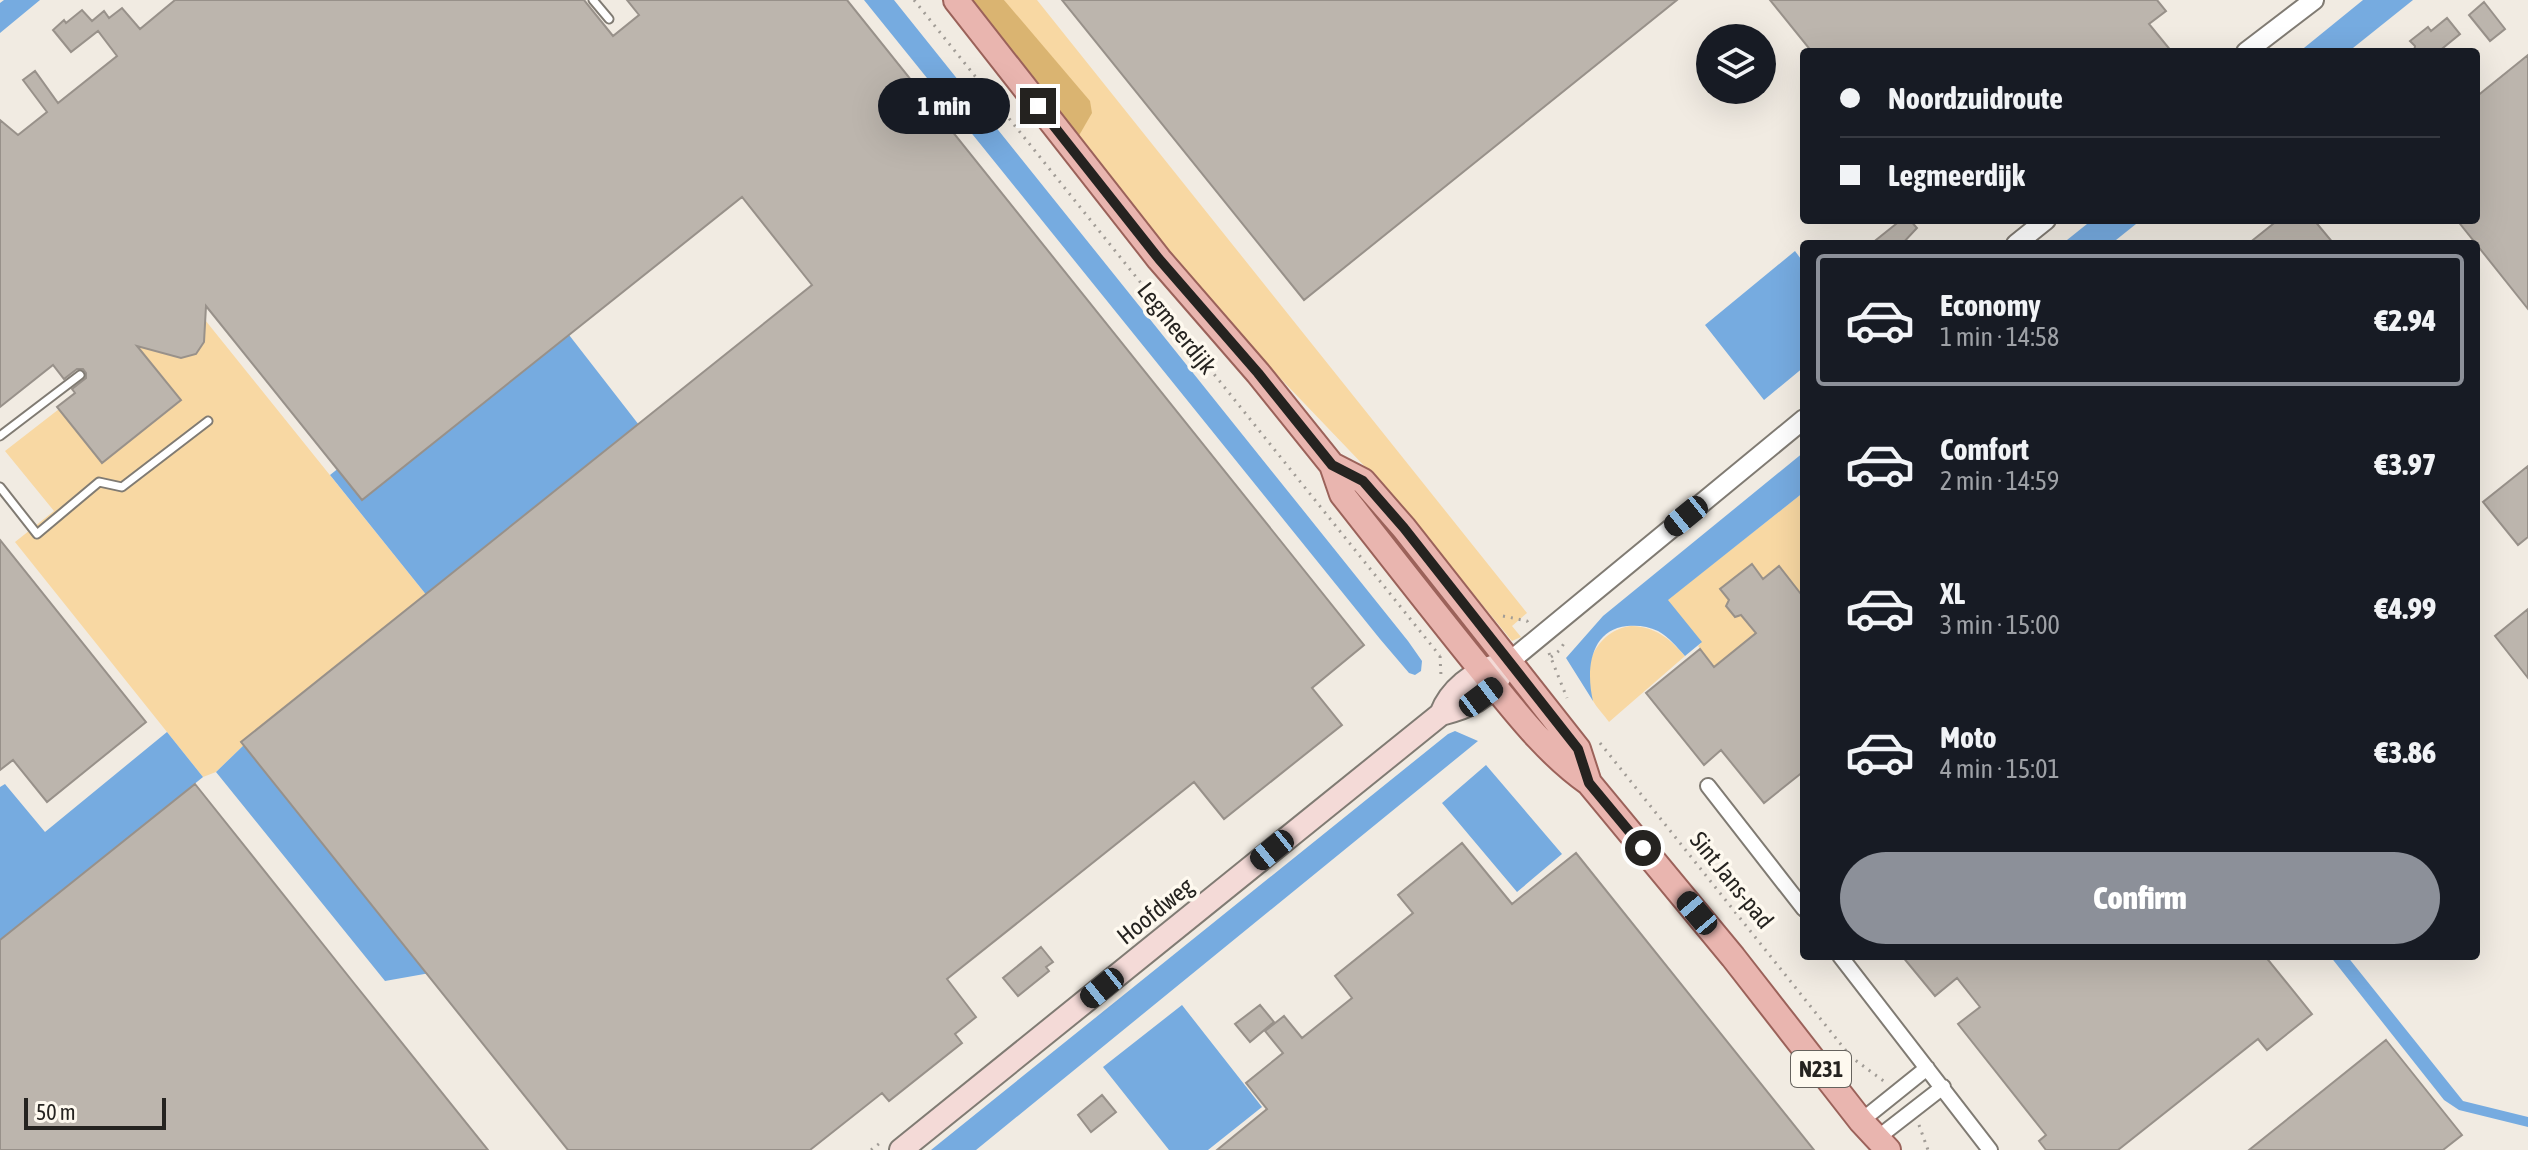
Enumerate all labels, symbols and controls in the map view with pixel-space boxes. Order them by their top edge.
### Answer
map controls [1696,24,1776,104]
button: layers [1696,24,1776,104]
callout: 1 min [878,78,1010,134]
text: Noordzuidroute [1888,81,2063,115]
route end [1020,88,1056,124]
text: 1 min [917,91,971,121]
text: Legmeerdijk [1888,158,2025,192]
street label: Legmeerdijk [1132,277,1222,379]
icon: car [1844,284,1916,356]
text: Economy [1940,288,2041,322]
text: €2.94 [2375,303,2436,337]
text: 1 min · 14:58 [1940,322,2059,352]
icon: car [1844,428,1916,500]
text: Comfort [1940,432,2029,466]
text: €3.97 [2375,447,2436,481]
text: 2 min · 14:59 [1940,466,2059,496]
car [1660,492,1712,540]
icon: car [1844,572,1916,644]
text: XL [1940,576,1965,610]
text: €4.99 [2375,591,2436,625]
text: 3 min · 15:00 [1940,610,2060,640]
car [1455,673,1507,721]
icon: car [1844,716,1916,788]
text: Moto [1940,720,1997,754]
text: €3.86 [2375,735,2436,769]
text: 4 min · 15:01 [1940,754,2060,784]
car [1246,826,1298,874]
street label: Sint Jans-pad [1685,826,1779,934]
route start [1625,830,1661,866]
button: Confirm [1840,852,2440,944]
street label: Hoofdweg [1112,872,1199,950]
car [1672,887,1722,939]
car [1076,964,1128,1012]
road number: N231 [1791,1051,1851,1087]
scale bar [24,1094,166,1130]
text: 50 m [36,1099,76,1125]

